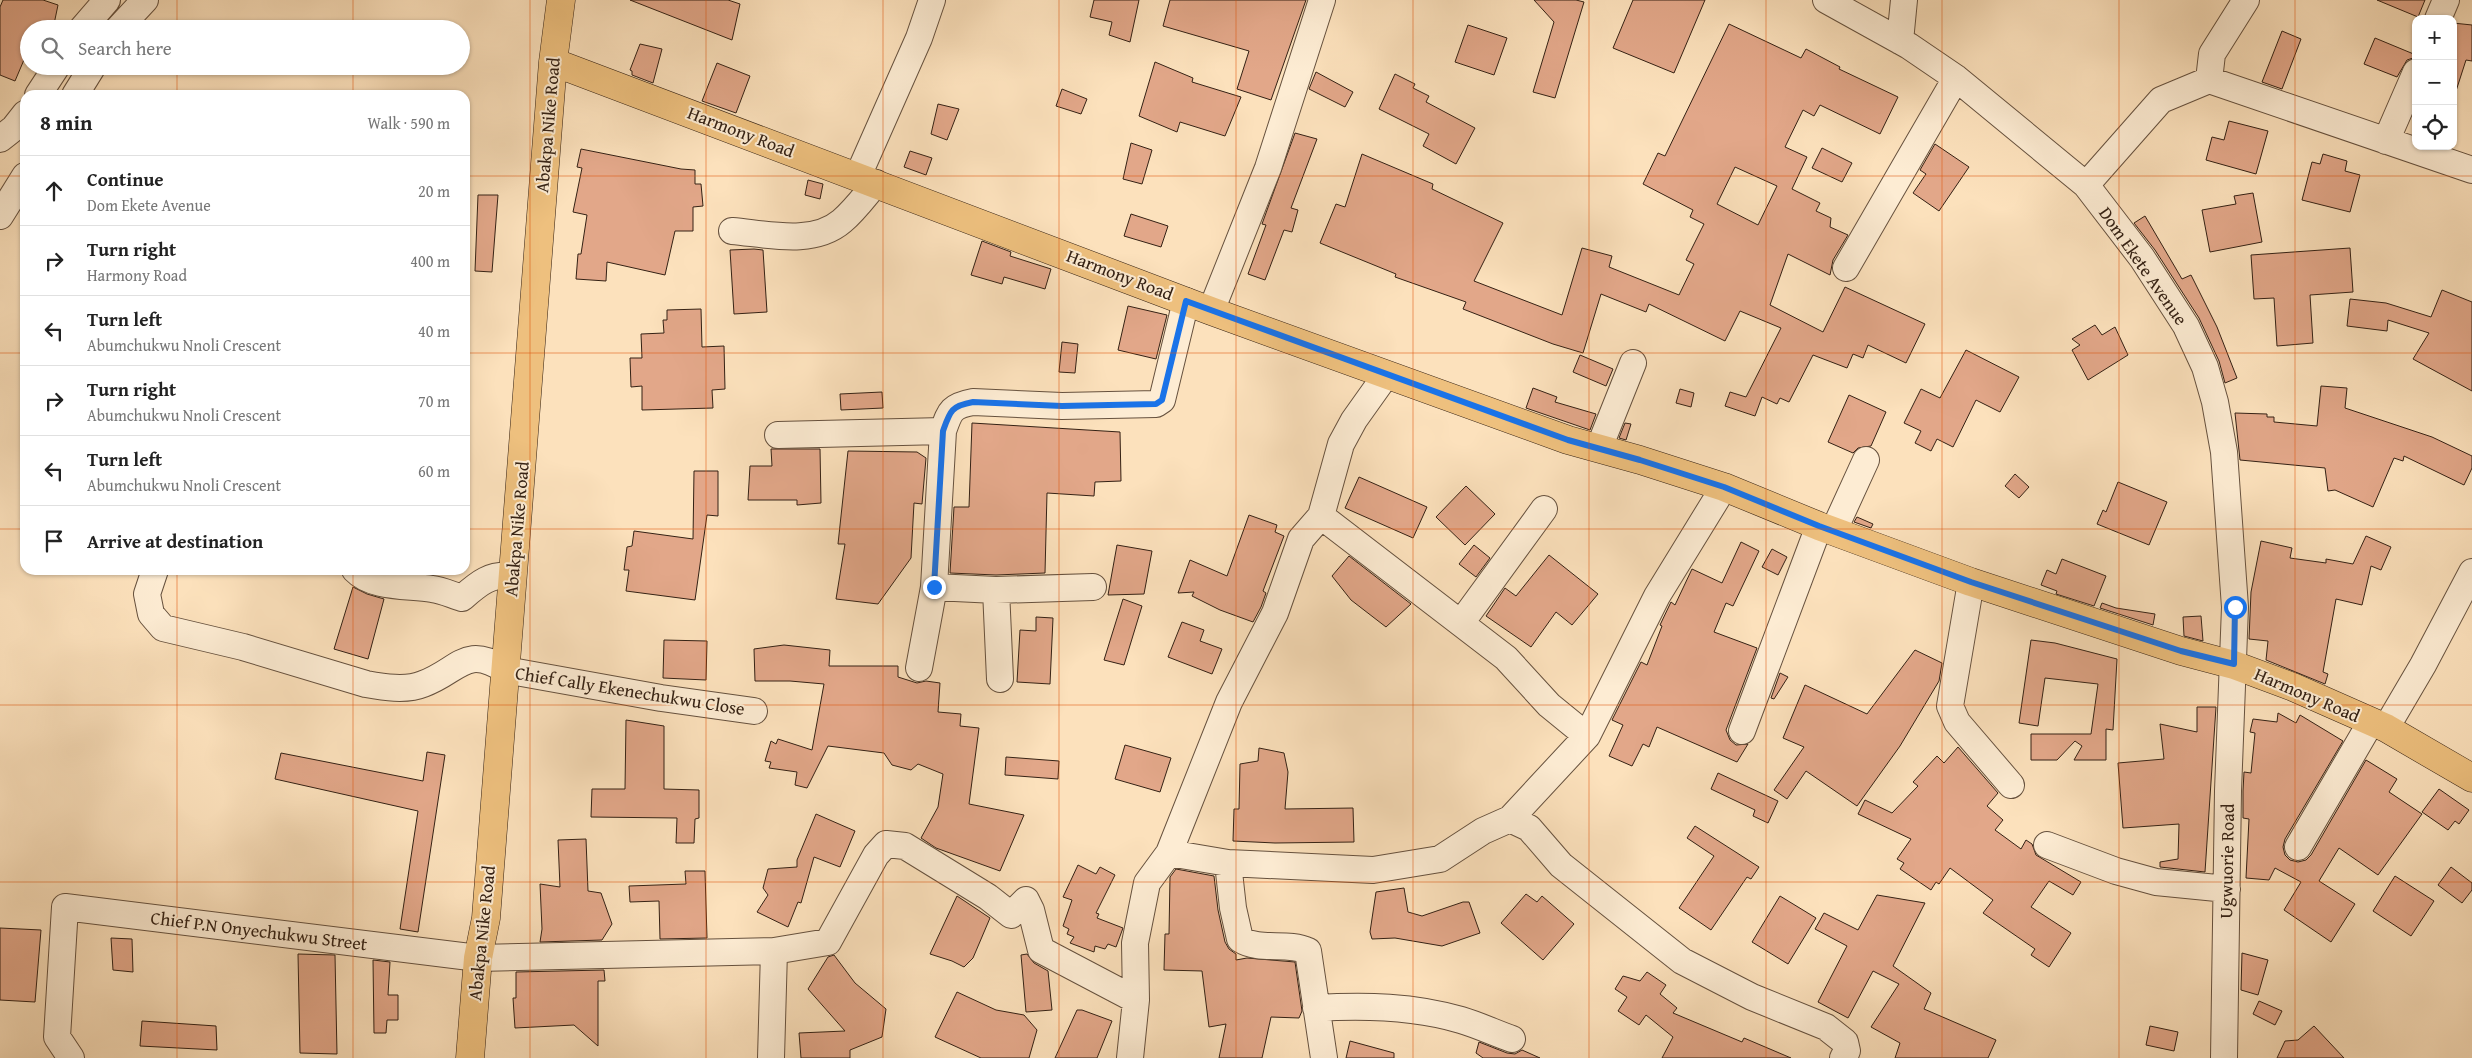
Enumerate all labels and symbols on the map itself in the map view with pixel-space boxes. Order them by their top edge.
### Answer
street label: Abakpa Nike Road [528,56,567,194]
street label: Harmony Road [684,99,799,164]
street label: Dom Ekete Avenue [2092,201,2194,330]
street label: Harmony Road [1063,242,1178,307]
street label: Abakpa Nike Road [497,460,536,598]
route end [923,576,946,599]
route start [2224,596,2247,619]
street label: Chief Cally Ekenechukwu Close [513,659,747,722]
street label: Harmony Road [2250,660,2365,729]
street label: Ugwuorie Road [2212,803,2241,919]
street label: Abakpa Nike Road [461,864,502,1002]
street label: Chief P.N Onyechukwu Street [149,904,370,957]

